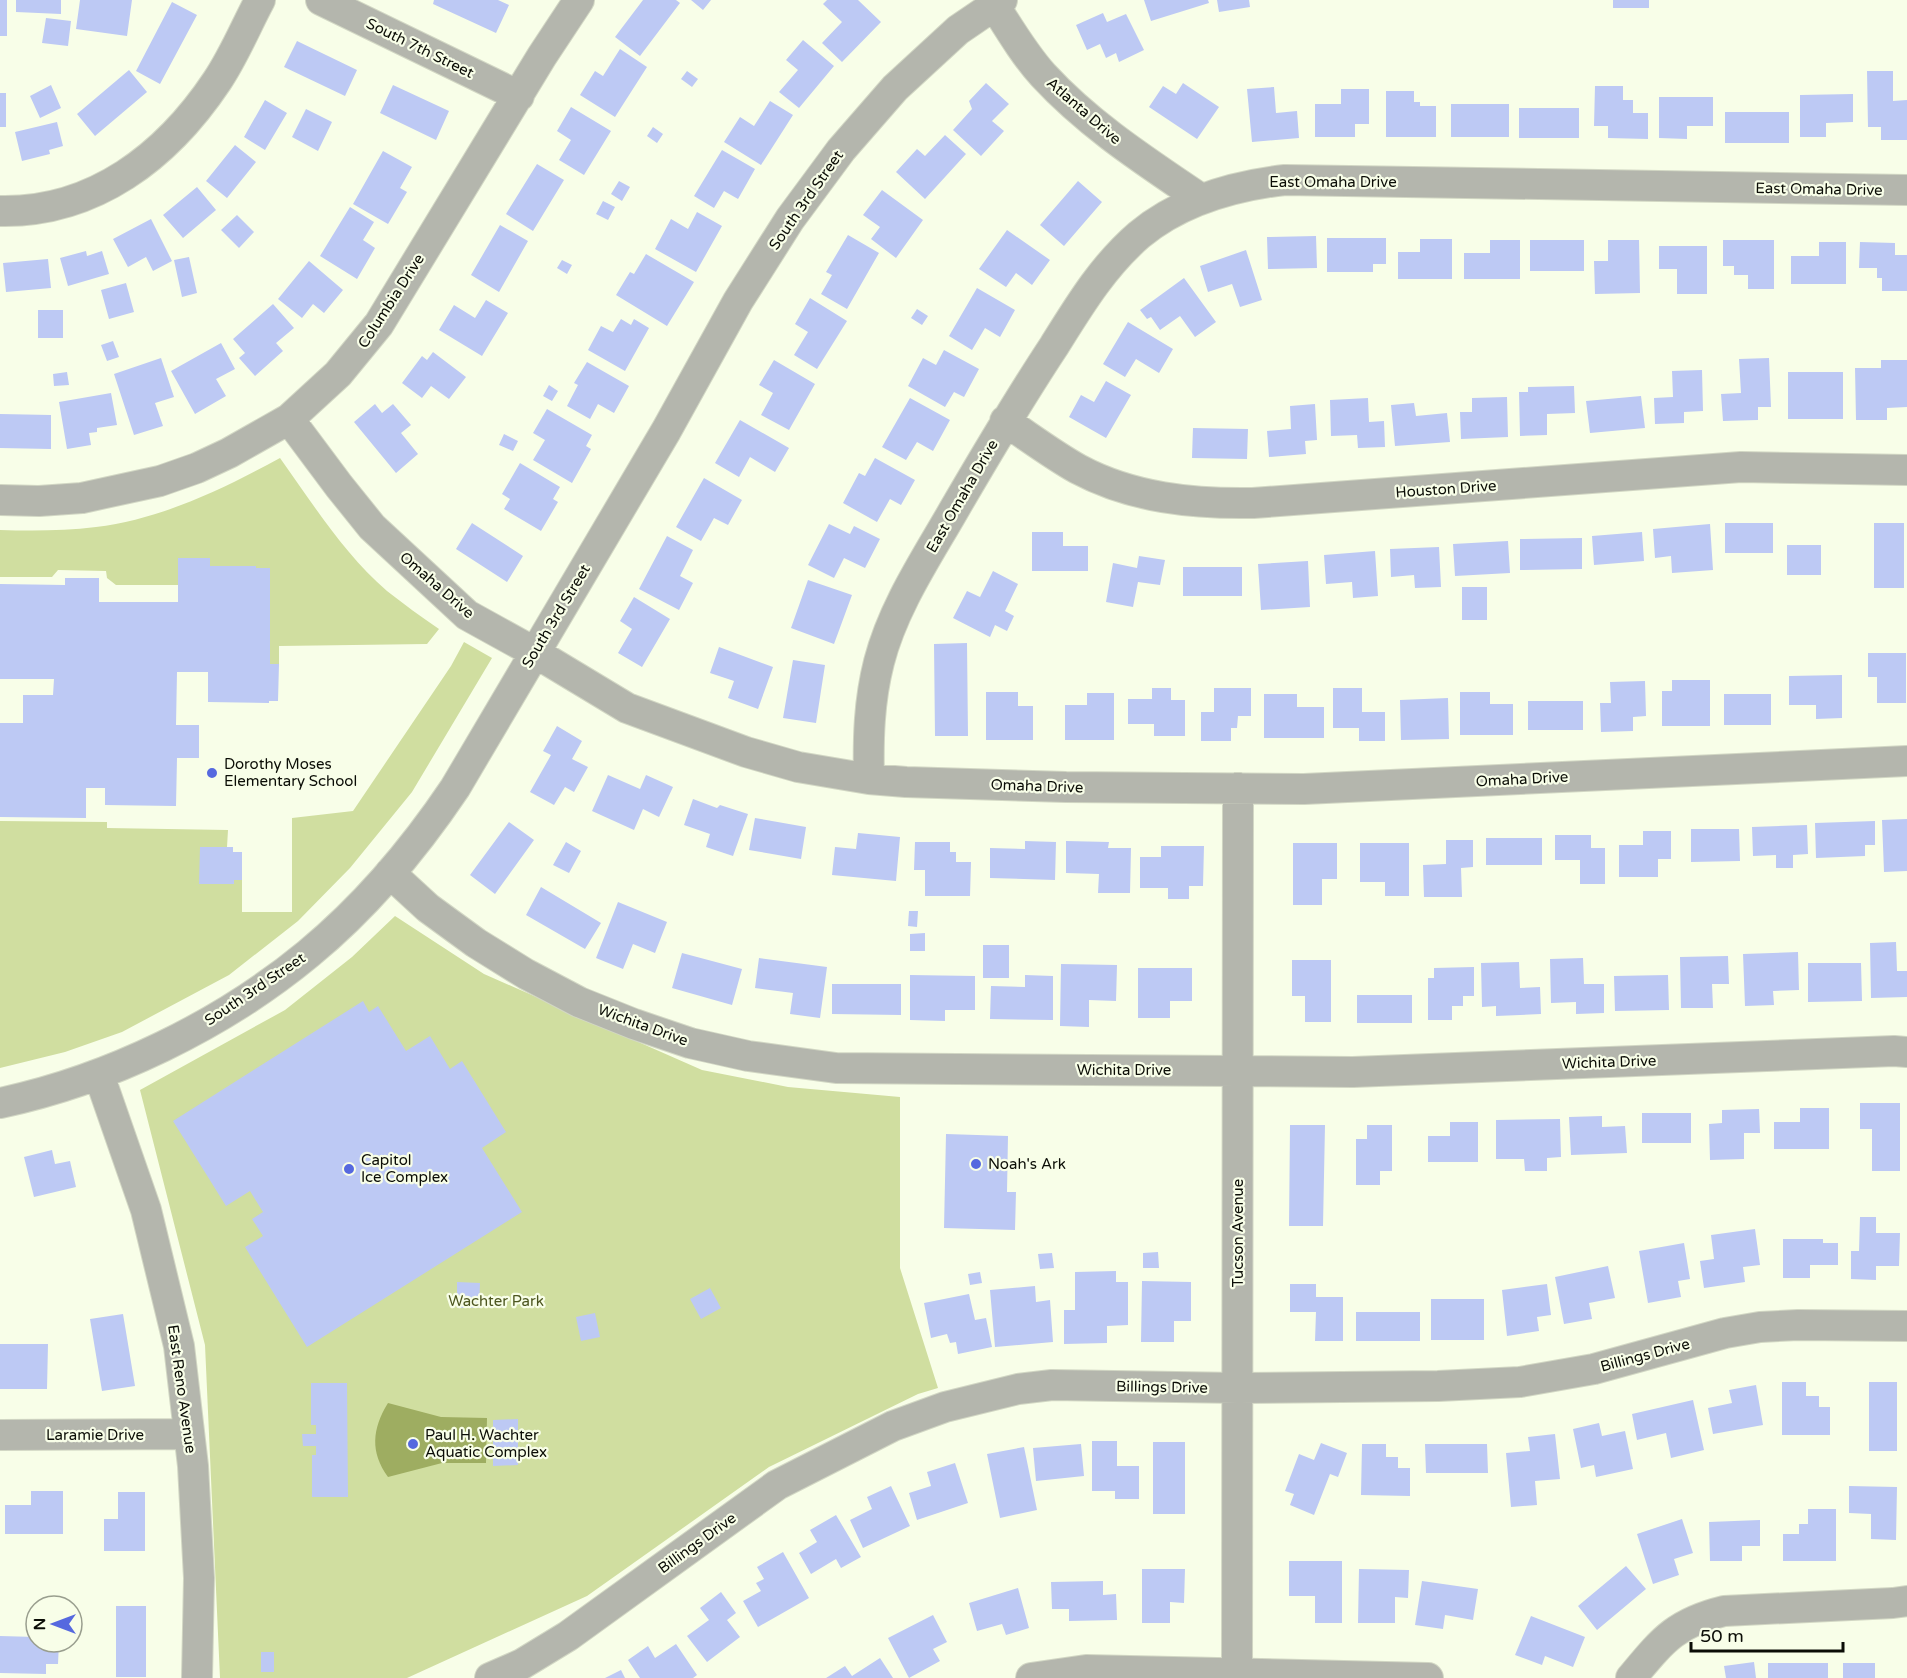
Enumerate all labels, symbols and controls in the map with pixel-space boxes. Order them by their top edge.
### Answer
street label: South 7th Street [363,14,477,82]
street label: Atlanta Drive [1043,74,1125,148]
street label: South 3rd Street [765,147,847,253]
street label: East Omaha Drive [1269,173,1397,191]
street label: East Omaha Drive [1755,179,1883,199]
street label: Columbia Drive [354,251,428,351]
street label: East Omaha Drive [922,436,1002,556]
street label: Houston Drive [1395,476,1497,502]
street label: Omaha Drive [396,548,478,622]
street label: South 3rd Street [518,561,594,671]
place label: Dorothy Moses Elementary School [224,755,357,790]
marker: Dorothy Moses Elementary School [205,766,219,780]
street label: Omaha Drive [1475,768,1569,790]
street label: Omaha Drive [990,775,1084,797]
street label: South 3rd Street [201,949,309,1029]
street label: Wichita Drive [595,1000,691,1050]
street label: Wichita Drive [1561,1051,1657,1073]
street label: Wichita Drive [1077,1061,1171,1079]
place label: Capitol Ice Complex [361,1151,448,1186]
place label: Noah's Ark [988,1155,1066,1173]
marker: Noah's Ark [969,1157,983,1171]
marker: Capitol Ice Complex [342,1162,356,1176]
street label: Tucson Avenue [1229,1179,1247,1287]
park label: Wachter Park [448,1292,544,1310]
street label: East Reno Avenue [164,1324,200,1454]
street label: Billings Drive [1598,1334,1692,1376]
street label: Billings Drive [1116,1377,1208,1397]
street label: Laramie Drive [46,1426,144,1444]
place label: Paul H. Wachter Aquatic Complex [425,1426,547,1461]
marker: Paul H. Wachter Aquatic Complex [406,1437,420,1451]
street label: Billings Drive [655,1509,739,1577]
north arrow [24,1594,84,1654]
scale bar [1691,1615,1842,1653]
text: N [30,1618,50,1630]
text: 50 m [1700,1625,1744,1647]

